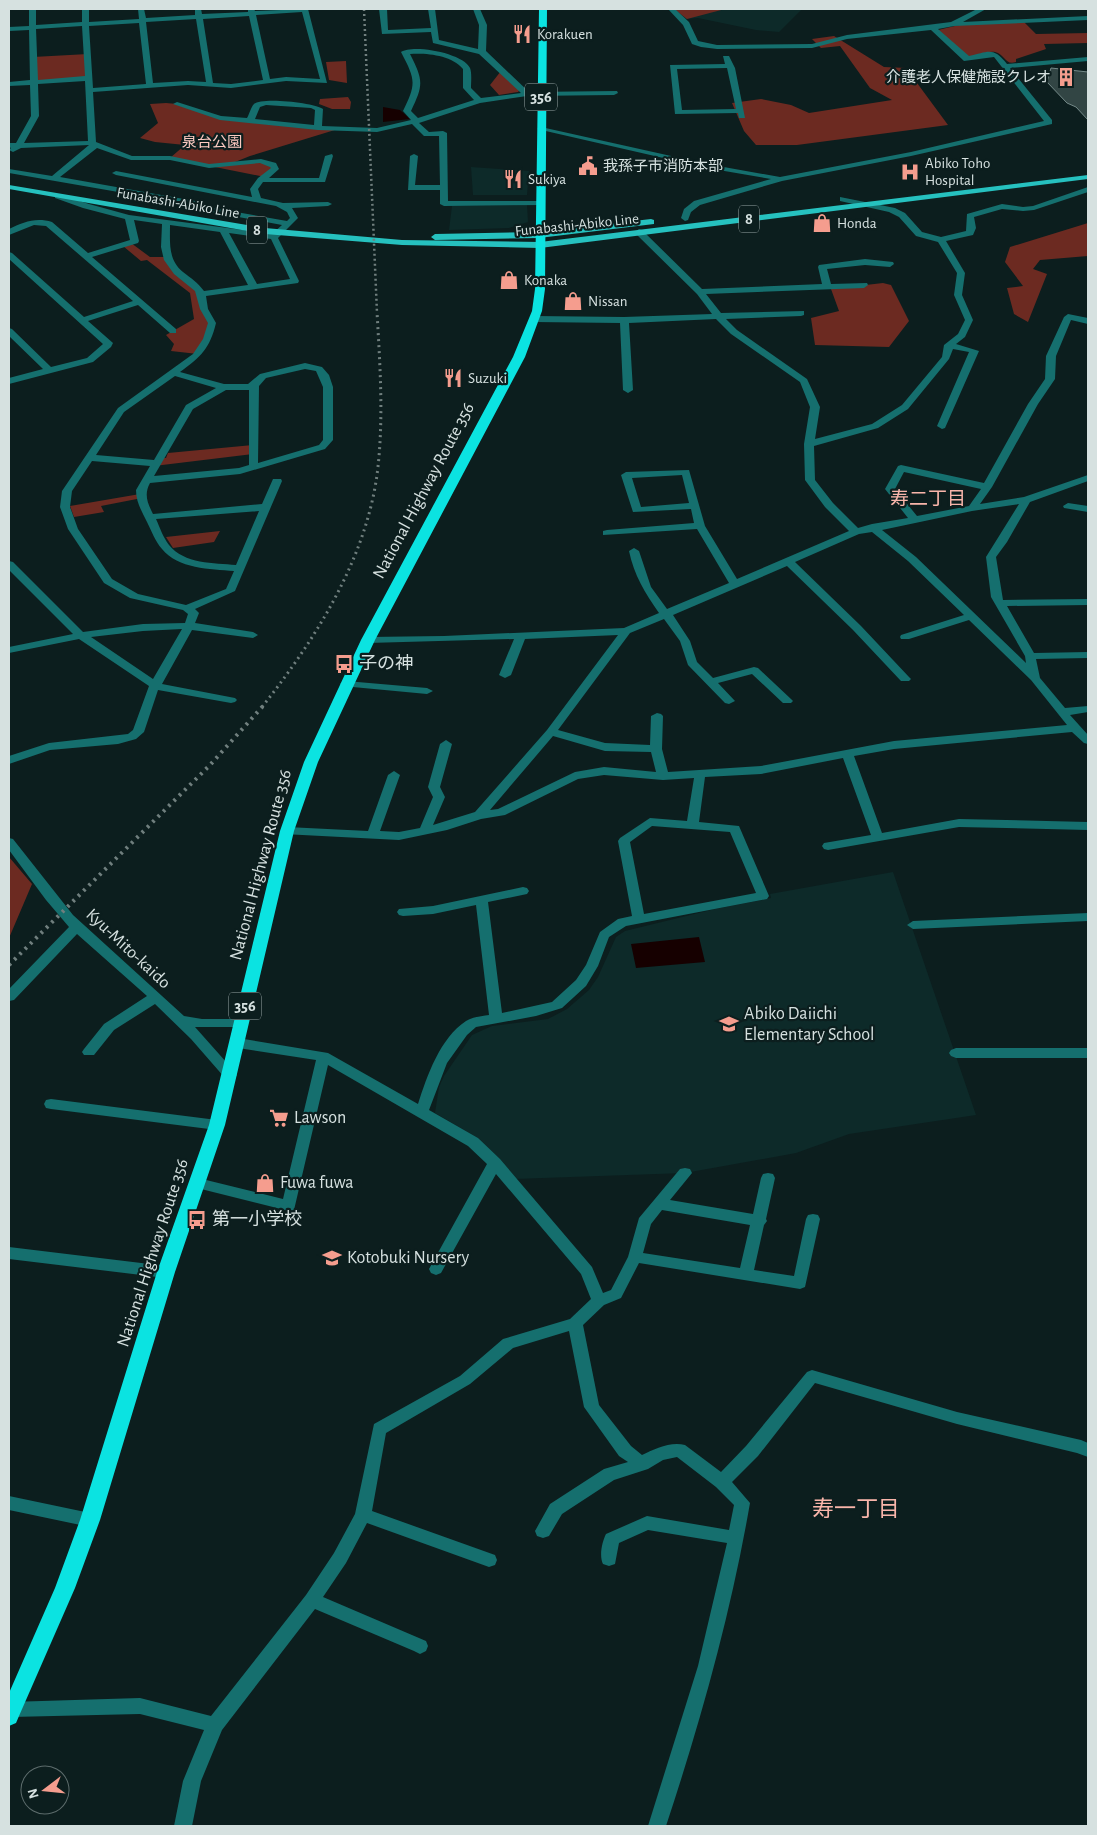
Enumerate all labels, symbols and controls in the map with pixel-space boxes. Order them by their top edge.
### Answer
restaurant icon: Korakuen [511,23,533,45]
place label: Korakuen [537,27,593,42]
building icon: 介護老人保健施設クレオ [1055,66,1077,88]
place label: 介護老人保健施設クレオ [886,68,1051,85]
road number: 356 [525,84,557,110]
park label: 泉台公園 [182,134,242,150]
public building icon: 我孫子市消防本部 [577,155,599,177]
place label: Abiko Toho Hospital [925,156,990,188]
place label: 我孫子市消防本部 [603,158,723,174]
hospital icon: Abiko Toho Hospital [899,161,921,183]
restaurant icon: Sukiya [502,168,524,190]
place label: Sukiya [528,172,566,187]
street label: Funabashi-Abiko Line [115,185,241,221]
road number: 8 [739,205,759,232]
street label: Funabashi-Abiko Line [514,211,640,239]
shop icon: Honda [811,212,833,234]
road number: 8 [247,216,267,244]
place label: Honda [837,216,877,231]
shop icon: Konaka [498,269,520,291]
place label: Konaka [524,273,567,288]
shop icon: Nissan [562,290,584,312]
place label: Nissan [588,294,628,309]
restaurant icon: Suzuki [442,367,464,389]
place label: Suzuki [468,371,507,386]
street label: National Highway Route 356 [370,400,478,582]
district label: 寿二丁目 [890,489,966,509]
bus stop icon: 子の神 [333,653,355,675]
place label: 子の神 [359,654,413,673]
street label: National Highway Route 356 [227,768,295,962]
street label: Kyu-Mito-kaido [82,905,174,993]
road number: 356 [229,992,261,1019]
place label: Abiko Daiichi Elementary School [744,1005,875,1044]
school or university icon: Abiko Daiichi Elementary School [718,1013,740,1035]
supermarket icon: Lawson [268,1107,290,1129]
place label: Lawson [294,1109,346,1127]
street label: National Highway Route 356 [114,1157,192,1349]
shop icon: Fuwa fuwa [254,1172,276,1194]
place label: Fuwa fuwa [280,1174,354,1192]
bus stop icon: 第一小学校 [186,1209,208,1231]
place label: 第一小学校 [212,1209,302,1229]
school or university icon: Kotobuki Nursery [321,1247,343,1269]
place label: Kotobuki Nursery [347,1249,469,1267]
district label: 寿一丁目 [812,1497,900,1520]
north arrow [20,1765,70,1815]
text: N [25,1787,42,1800]

